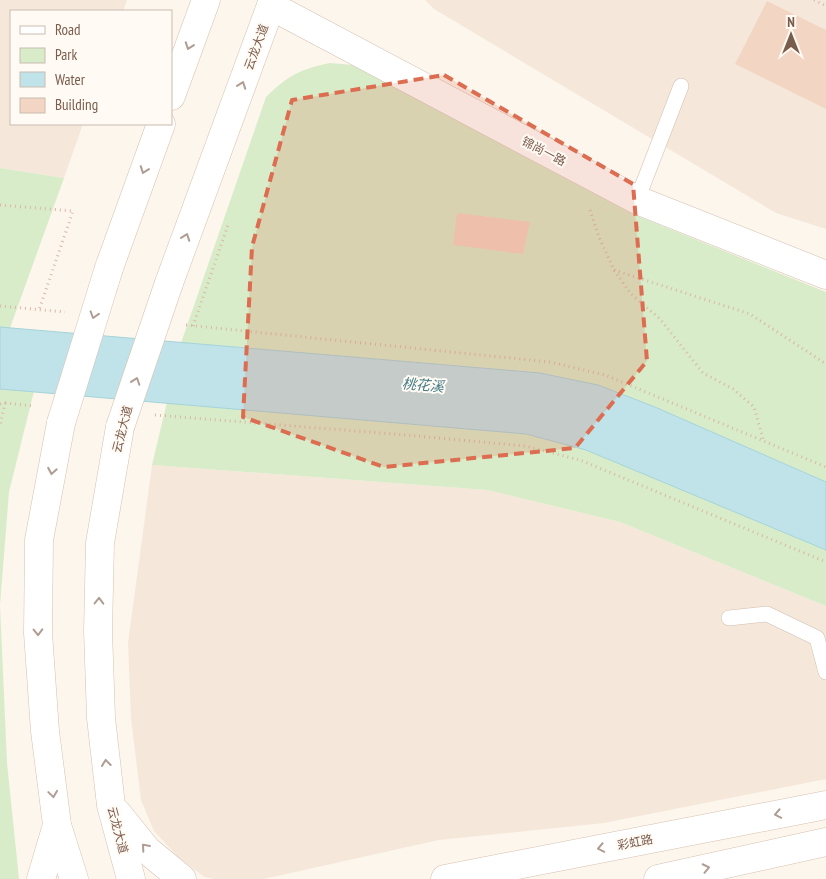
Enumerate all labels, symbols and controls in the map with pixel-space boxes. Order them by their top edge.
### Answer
legend [10,10,172,125]
north arrow [766,10,816,60]
text: N [787,13,795,31]
text: Road [55,20,81,39]
street label: 云龙大道 [241,22,271,72]
one-way arrow [185,41,195,50]
text: Park [55,45,77,64]
text: Water [55,70,86,89]
one-way arrow [236,81,246,90]
text: Building [55,95,98,114]
street label: 锦尚一路 [519,133,569,169]
one-way arrow [140,165,150,173]
one-way arrow [180,234,190,242]
one-way arrow [90,310,100,318]
water label: 桃花溪 [401,374,447,396]
one-way arrow [130,378,140,386]
street label: 云龙大道 [109,404,135,454]
one-way arrow [47,466,58,475]
one-way arrow [94,597,104,604]
one-way arrow [33,628,43,636]
one-way arrow [101,759,112,767]
one-way arrow [47,790,58,798]
street label: 云龙大道 [105,805,131,855]
one-way arrow [774,808,783,819]
street label: 彩虹路 [616,831,654,853]
one-way arrow [597,843,606,853]
one-way arrow [142,844,151,853]
one-way arrow [701,864,710,874]

